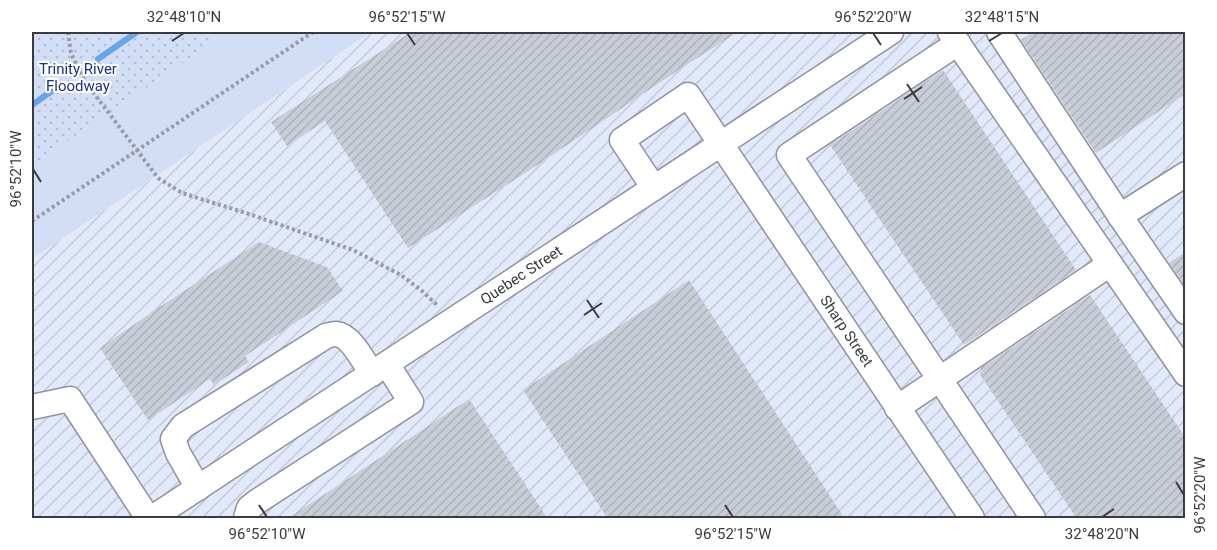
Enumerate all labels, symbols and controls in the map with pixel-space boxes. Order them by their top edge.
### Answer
text: 32°48'10"N [147,8,221,26]
text: 96°52'15"W [369,8,445,26]
text: 96°52'20"W [835,8,911,26]
text: 32°48'15"N [965,8,1039,26]
park label: Trinity River Floodway [39,60,117,95]
text: 96°52'10"W [7,131,25,207]
street label: Quebec Street [477,242,566,309]
street label: Sharp Street [816,292,877,370]
text: 96°52'20"W [1191,457,1209,533]
text: 96°52'10"W [229,525,305,543]
text: 96°52'15"W [695,525,771,543]
text: 32°48'20"N [1065,525,1139,543]

